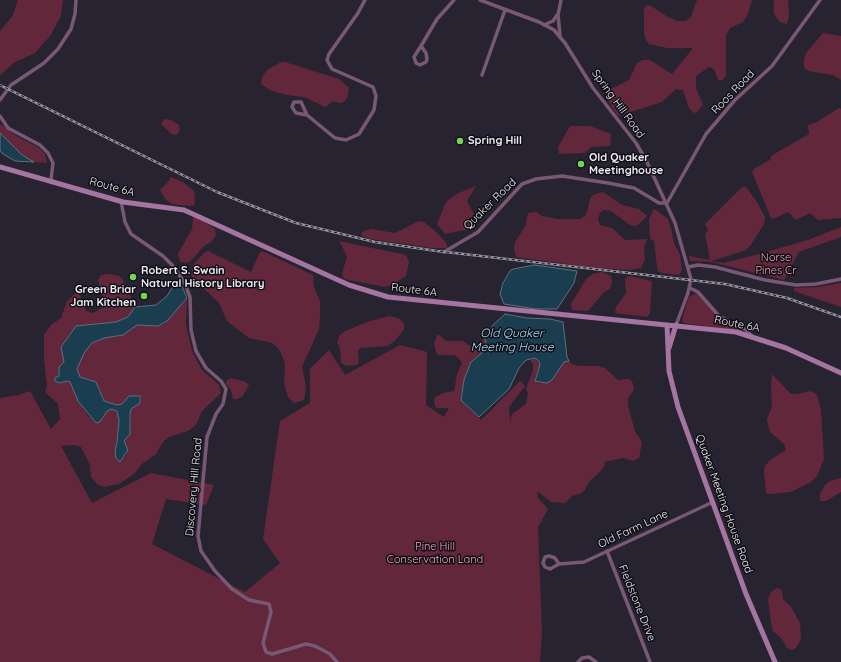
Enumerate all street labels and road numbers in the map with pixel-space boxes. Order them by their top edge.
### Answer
street label: Spring Hill Road [589,67,647,141]
street label: Roos Road [709,67,757,117]
street label: Route 6A [88,175,136,199]
street label: Quaker Road [461,176,519,232]
street label: Route 6A [390,281,438,299]
street label: Route 6A [713,313,761,335]
street label: Quaker Meeting House Road [693,433,755,575]
street label: Discovery Hill Road [183,437,205,537]
street label: Old Farm Lane [596,507,670,551]
street label: Fieldstone Drive [616,563,658,643]

